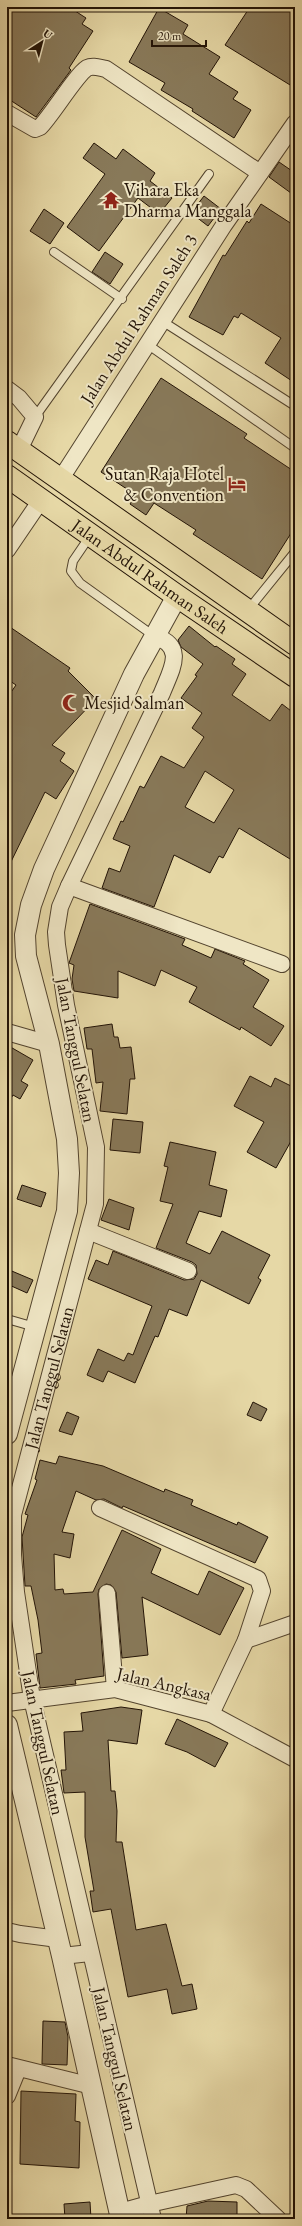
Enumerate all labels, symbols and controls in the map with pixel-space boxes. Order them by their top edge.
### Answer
north arrow [22,22,62,62]
scale bar [152,22,206,48]
text: U [40,26,56,42]
text: 20 m [158,28,182,44]
place label: Vihara Eka Dharma Manggala [124,178,253,222]
temple icon: Vihara Eka Dharma Manggala [101,190,121,210]
street label: Jalan Abdul Rahman Saleh 3 [74,229,202,410]
place label: Sutan Raja Hotel & Convention [105,462,224,506]
hotel icon: Sutan Raja Hotel & Convention [227,474,247,494]
street label: Jalan Abdul Rahman Saleh [66,512,233,639]
place label: Mesjid Salman [84,691,185,714]
mosque icon: Mesjid Salman [61,693,81,713]
street label: Jalan Tanggul Selatan [51,974,102,1125]
street label: Jalan Tanggul Selatan [18,1303,79,1454]
street label: Jalan Angkasa [113,1661,214,1706]
street label: Jalan Tanggul Selatan [17,1667,70,1818]
street label: Jalan Tanggul Selatan [87,1983,143,2134]

